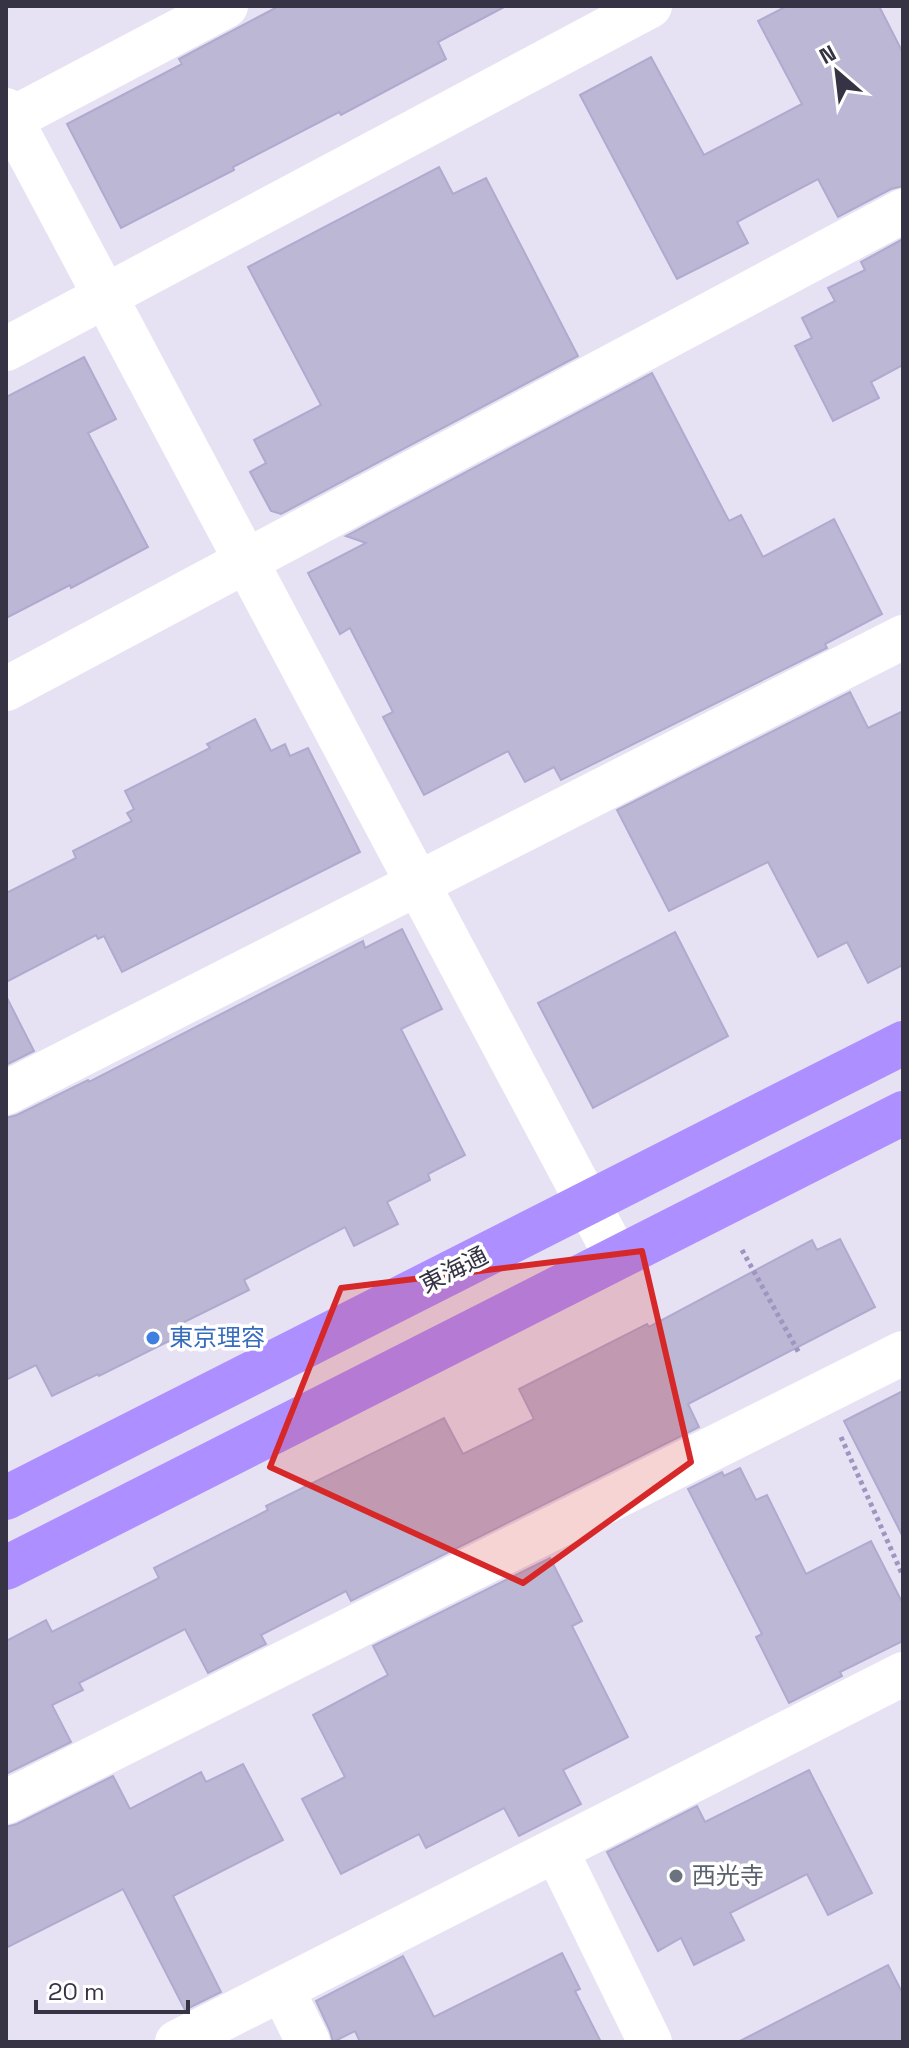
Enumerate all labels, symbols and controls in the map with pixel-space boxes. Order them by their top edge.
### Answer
north arrow [797,32,877,112]
text: N [815,39,841,70]
street label: 東海通 [415,1239,493,1300]
place label: 東京理容 [169,1322,265,1353]
marker: 東京理容 [144,1329,162,1347]
place label: 西光寺 [692,1860,764,1891]
marker: 西光寺 [667,1867,685,1885]
scale bar [36,1964,188,2014]
text: 20 m [48,1976,105,2007]

